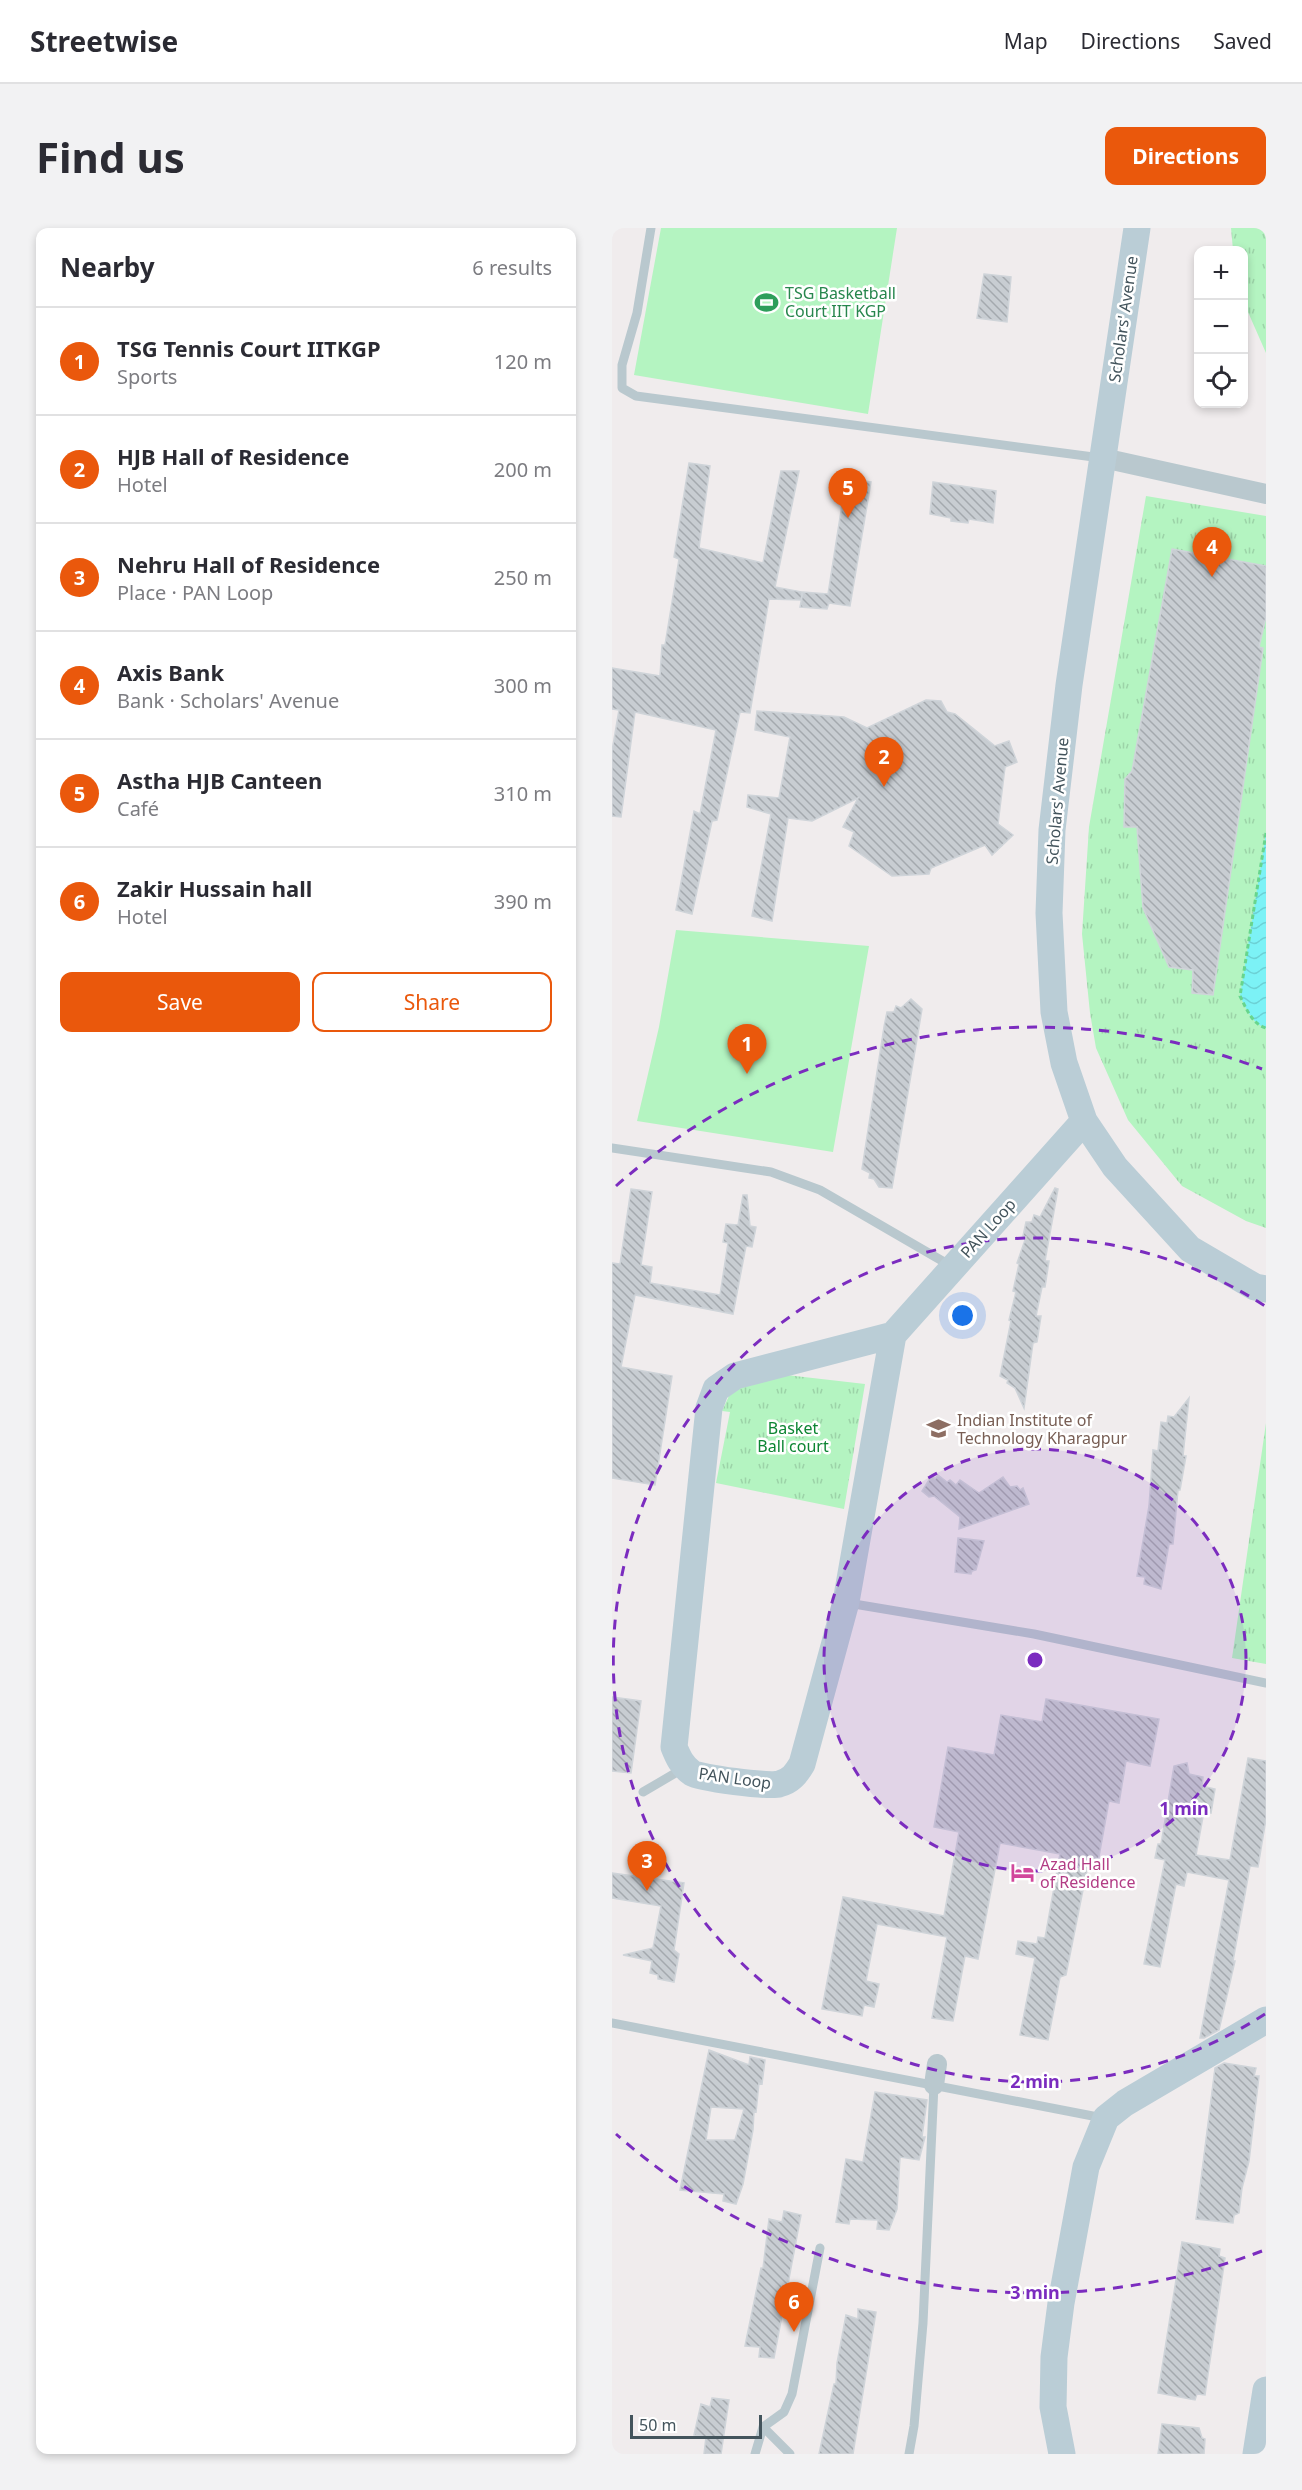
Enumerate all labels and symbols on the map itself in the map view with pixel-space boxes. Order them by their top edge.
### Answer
street label: Scholars' Avenue [1103,254,1143,384]
place label: TSG Basketball Court IIT KGP [785,282,896,322]
sports icon: TSG Basketball Court IIT KGP [754,289,780,315]
pin: 5 [828,468,868,518]
pin: 4 [1192,528,1232,577]
street label: Scholars' Avenue [1040,737,1074,865]
pin: 2 [864,738,904,787]
pin: 1 [728,1024,766,1074]
street label: PAN Loop [955,1194,1021,1262]
your location [948,1301,977,1330]
place label: Indian Institute of Technology Kharagpur [957,1409,1128,1449]
school or university icon: Indian Institute of Technology Kharagpur [926,1416,952,1442]
park label: Basket Ball court [757,1417,829,1457]
centre of rings [1025,1650,1045,1670]
street label: PAN Loop [697,1762,773,1794]
text: 1 min [1159,1796,1209,1820]
pin: 3 [627,1842,666,1891]
place label: Azad Hall of Residence [1040,1853,1136,1893]
hotel icon: Azad Hall of Residence [1009,1860,1035,1886]
text: 2 min [1010,2069,1060,2093]
text: 3 min [1010,2280,1060,2304]
pin: 6 [774,2282,813,2332]
scale bar [630,2412,762,2440]

